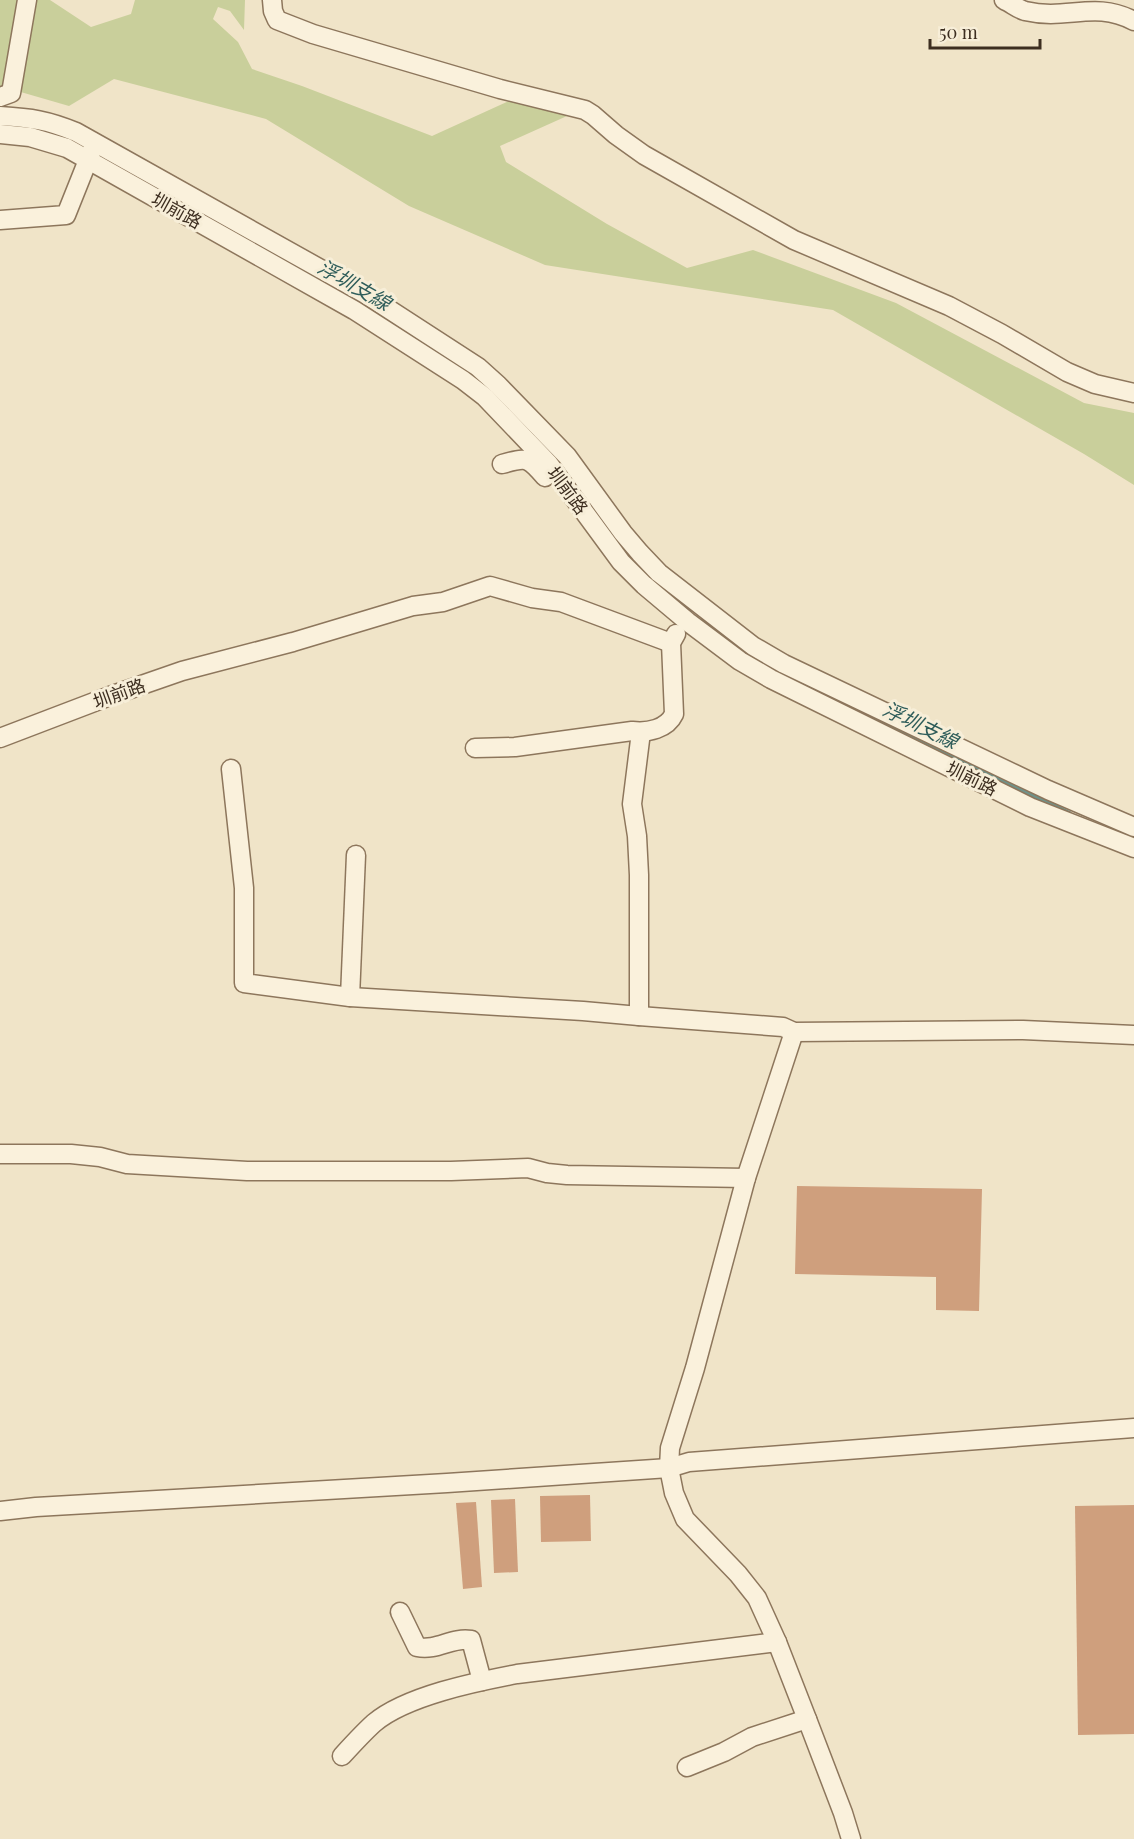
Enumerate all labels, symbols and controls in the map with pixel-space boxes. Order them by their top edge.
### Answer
scale bar [930,12,1040,50]
text: 50 m [939,20,978,44]
street label: 圳前路 [148,186,206,234]
water label: 浮圳支線 [314,252,398,317]
street label: 圳前路 [542,461,594,519]
street label: 圳前路 [90,672,148,714]
water label: 浮圳支線 [879,694,965,755]
street label: 圳前路 [942,755,1002,801]

